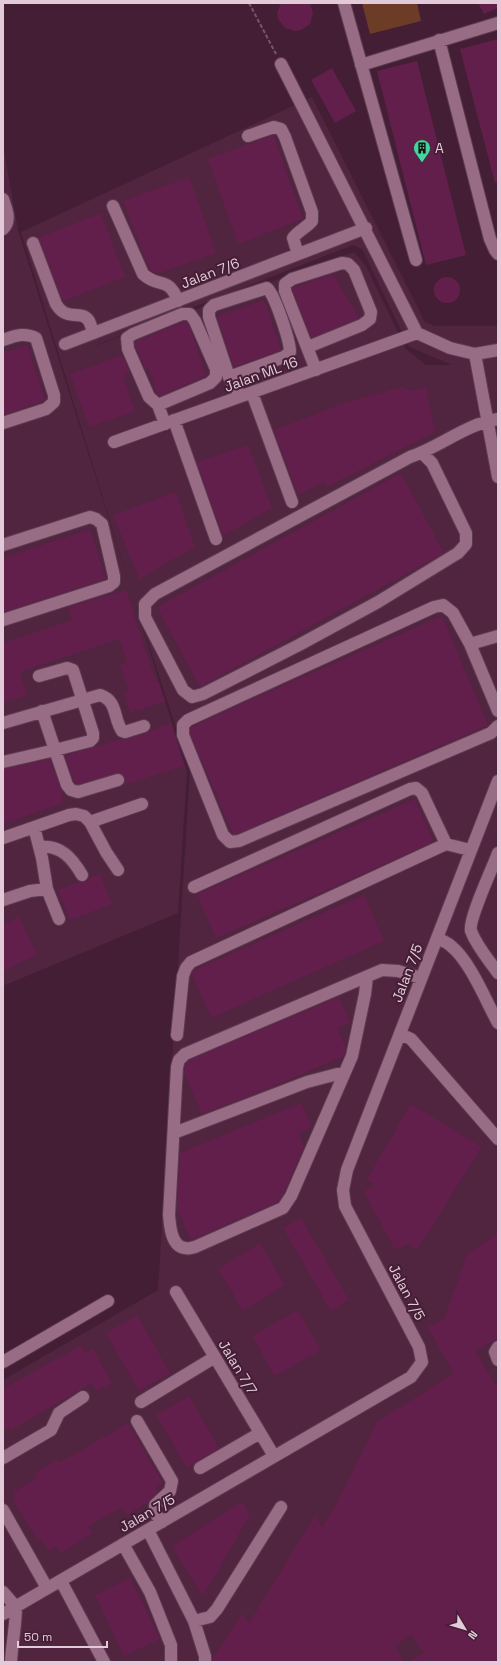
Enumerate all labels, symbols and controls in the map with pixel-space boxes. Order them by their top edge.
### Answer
building icon: A [412,138,432,163]
place label: A [435,139,444,157]
street label: Jalan 7/6 [178,254,242,292]
street label: Jalan ML 16 [222,352,300,396]
street label: Jalan 7/5 [388,941,426,1005]
street label: Jalan 7/5 [385,1261,429,1323]
street label: Jalan 7/7 [215,1336,261,1398]
street label: Jalan 7/5 [116,1490,178,1536]
north arrow [445,1609,485,1649]
scale bar [18,1623,107,1649]
text: N [465,1628,481,1642]
text: 50 m [24,1629,52,1645]

